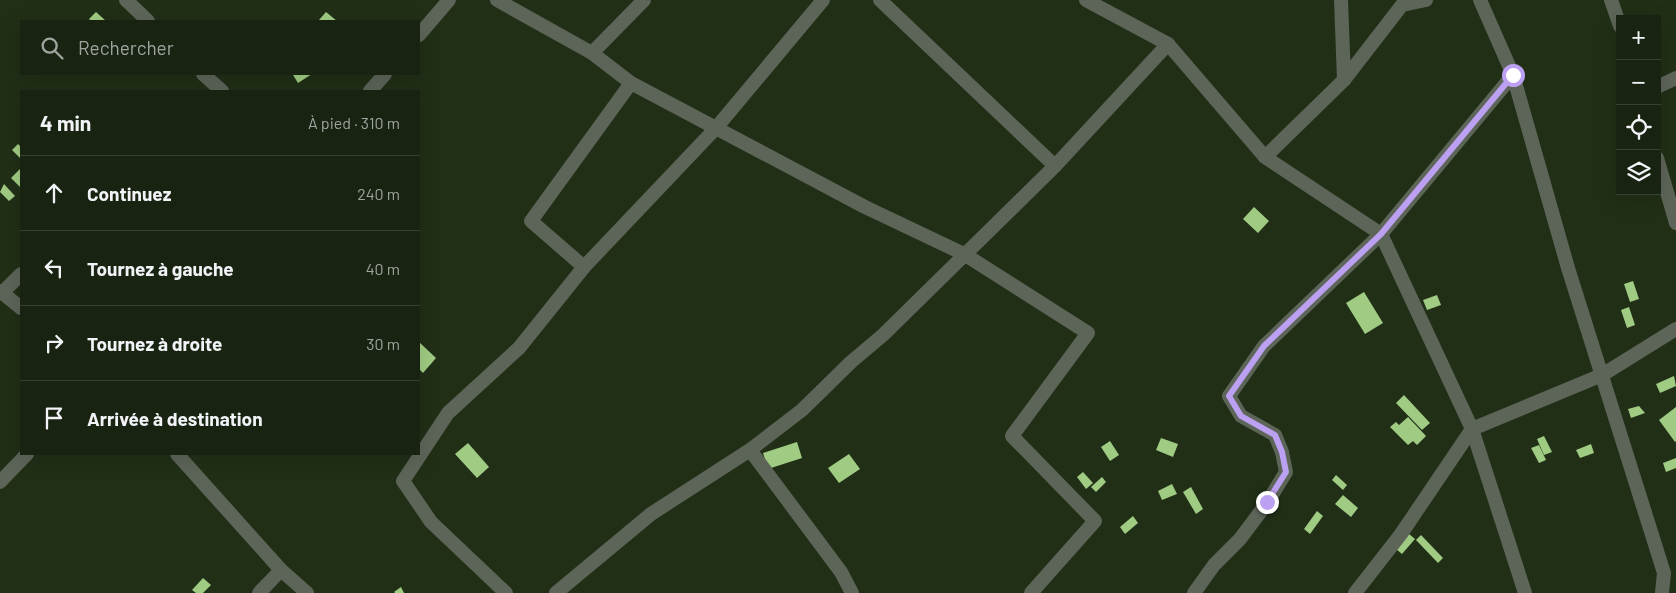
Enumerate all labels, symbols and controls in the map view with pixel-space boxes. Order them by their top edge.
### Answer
map controls [1616,15,1661,195]
button: + [1616,15,1661,60]
search box [20,20,420,75]
icon: search [38,34,66,62]
text: Rechercher [78,36,174,59]
button: − [1616,60,1661,105]
route start [1502,64,1525,87]
button: locate [1616,105,1661,150]
text: 4 min [40,110,91,135]
text: À pied · 310 m [308,113,400,132]
button: layers [1616,150,1661,195]
icon: ahead [40,179,68,207]
text: Continuez [87,182,171,205]
text: 240 m [357,184,400,203]
icon: left [40,254,68,282]
text: Tournez à gauche [87,257,234,280]
text: 40 m [366,259,400,278]
icon: right [40,329,68,357]
text: Tournez à droite [87,332,223,355]
text: 30 m [366,334,400,353]
icon: arrive [40,404,68,432]
text: Arrivée à destination [87,407,263,430]
route end [1256,491,1279,514]

